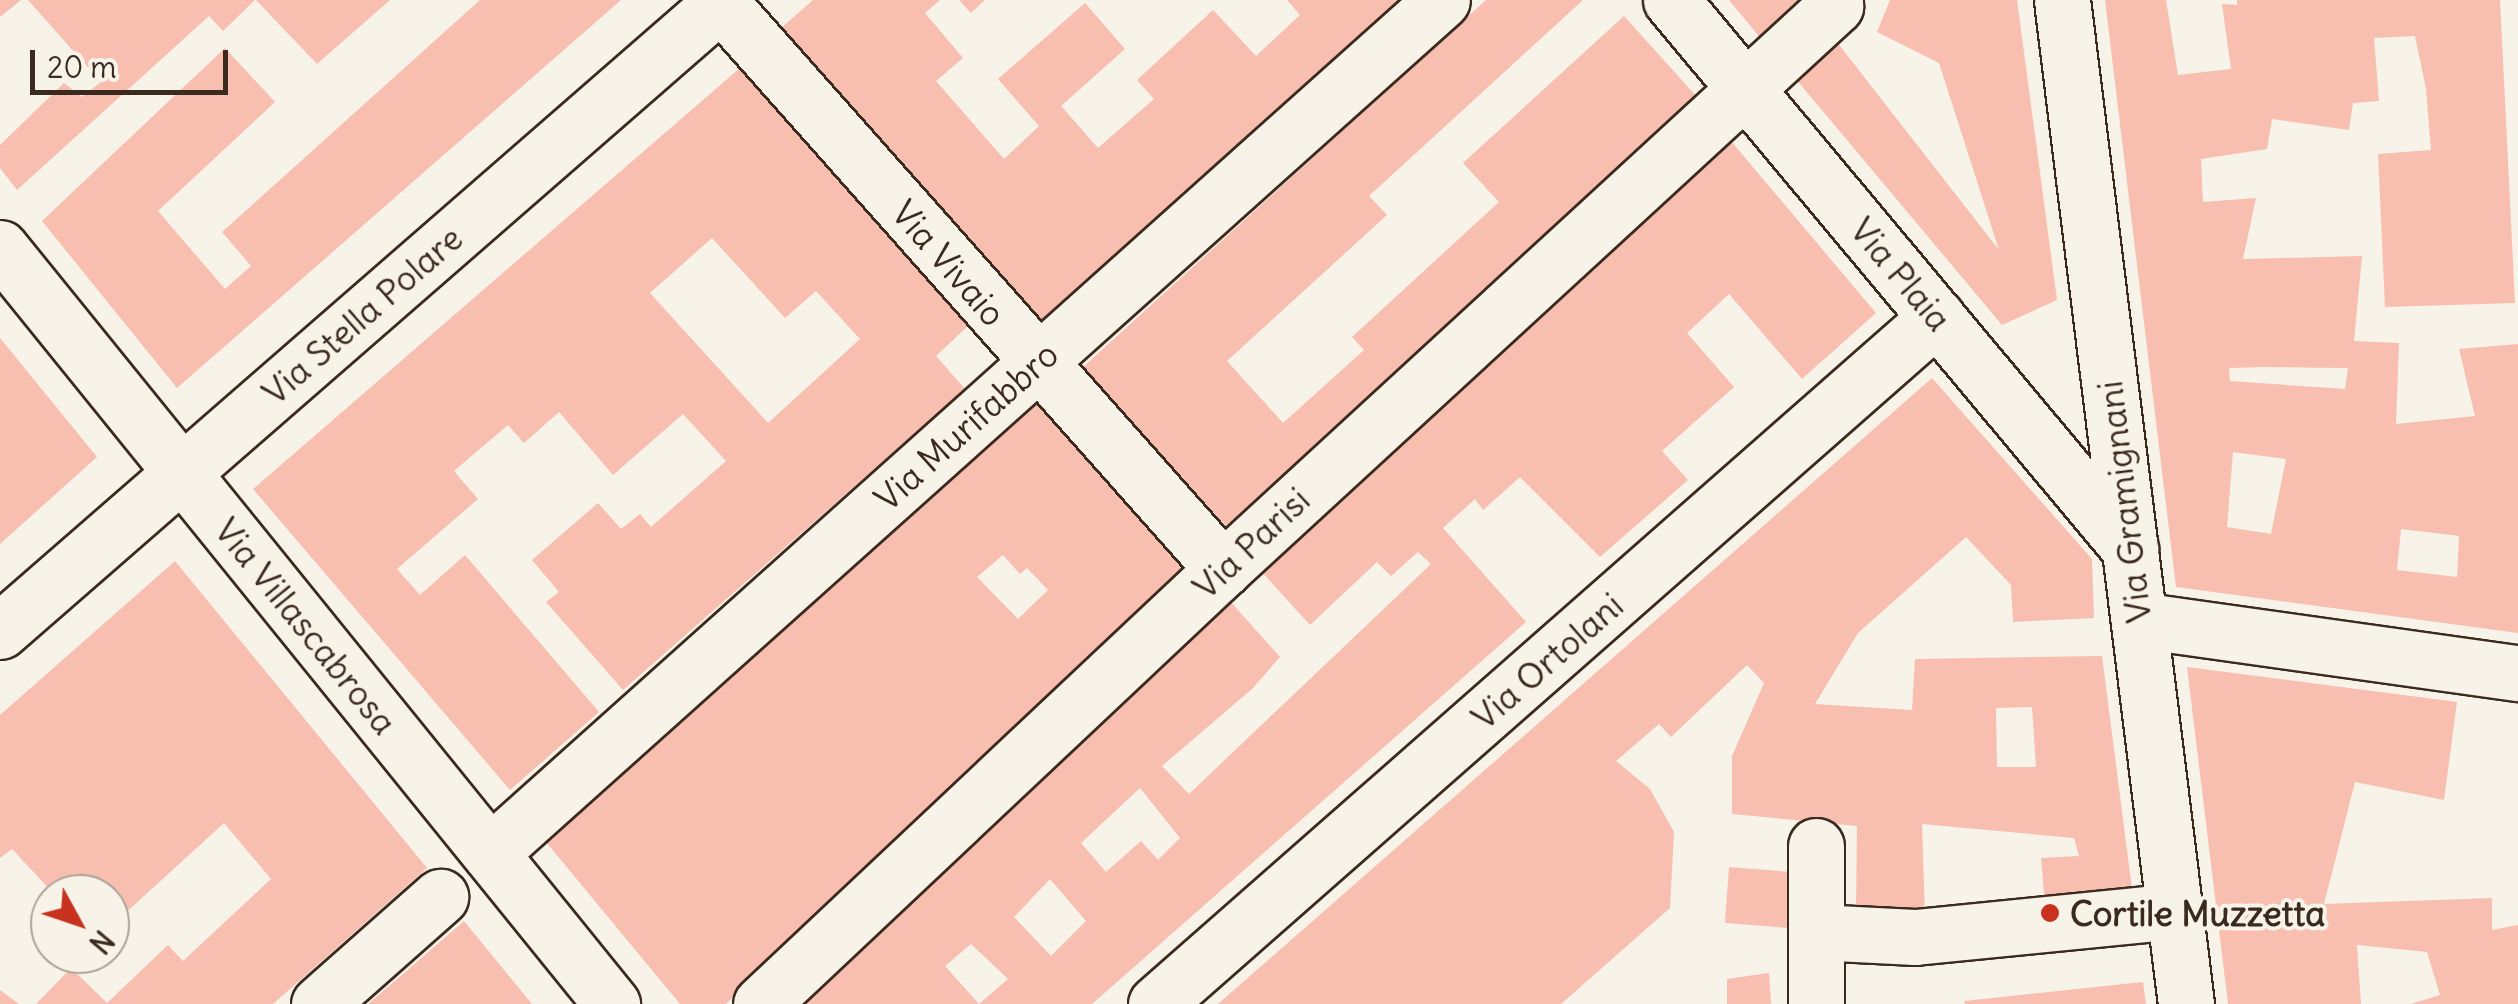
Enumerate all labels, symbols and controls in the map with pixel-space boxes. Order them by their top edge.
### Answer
scale bar [35,30,232,92]
text: 20 m [47,48,117,86]
street label: Via Vivaio [883,192,1015,334]
street label: Via Plaia [1842,209,1960,339]
street label: Via Stella Polare [253,217,471,413]
street label: Via Murifabbro [866,333,1066,519]
street label: Via Gramignani [2088,379,2160,625]
street label: Via Parisi [1184,479,1318,607]
street label: Via Villascabrosa [206,510,406,742]
street label: Via Ortolani [1463,584,1631,738]
north arrow [30,874,130,974]
place label: Cortile Muzzetta [2070,892,2325,934]
marker: Cortile Muzzetta [2039,902,2061,924]
text: N [81,923,121,961]

